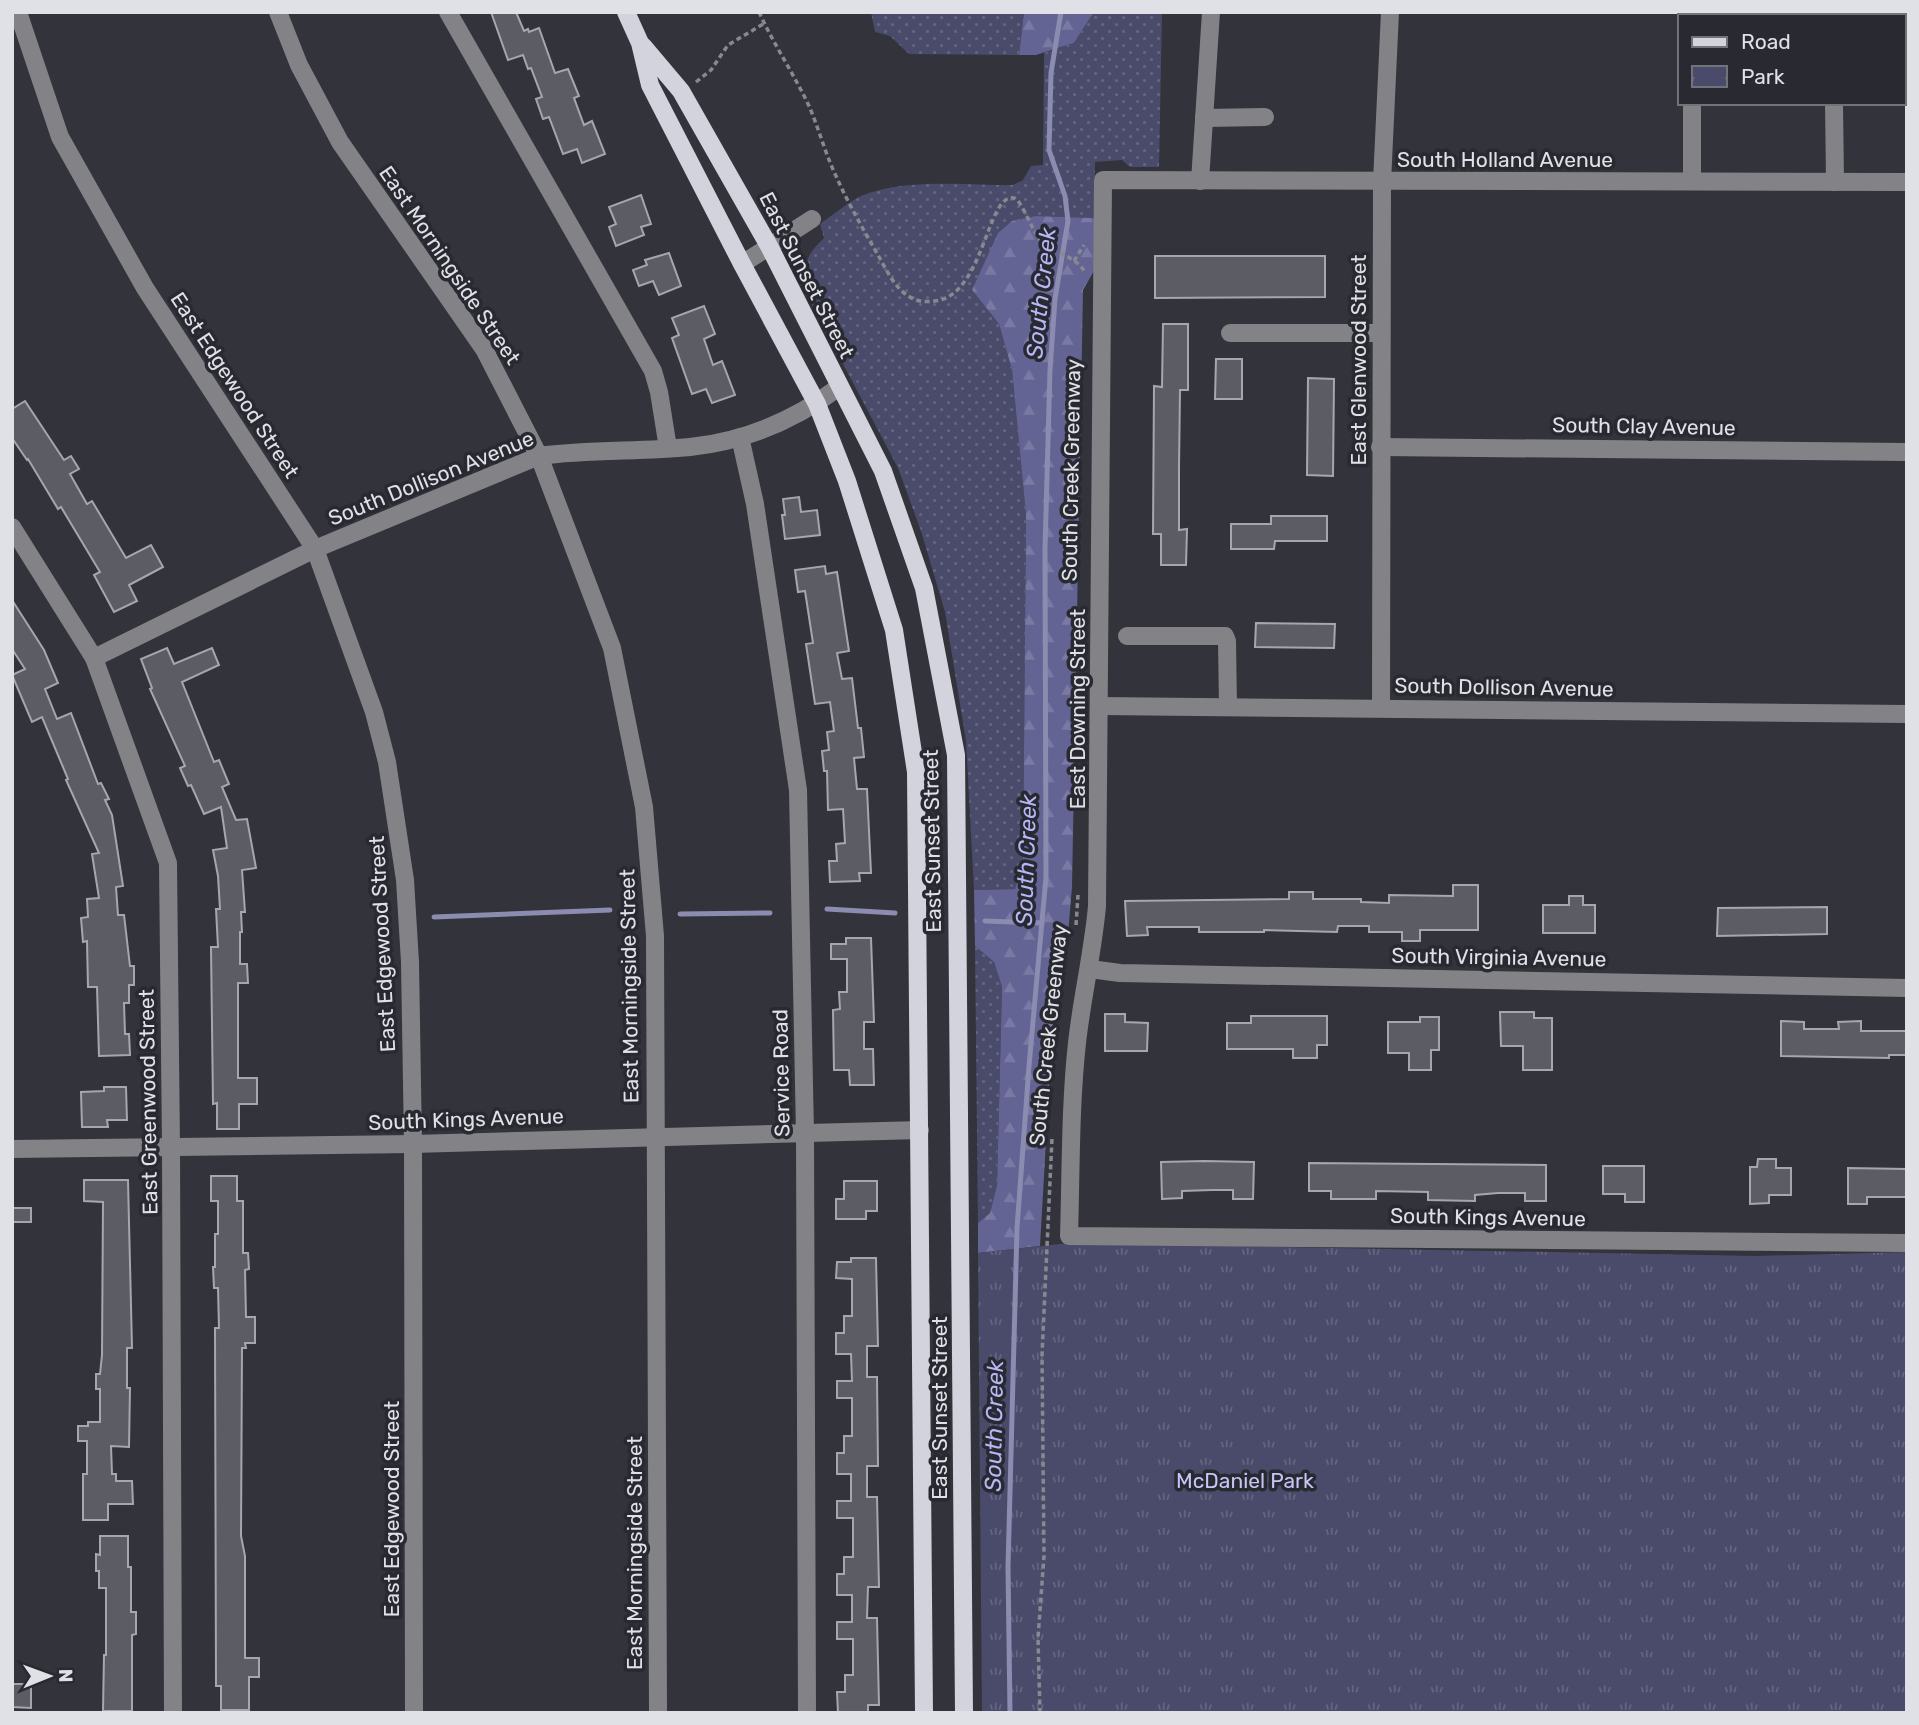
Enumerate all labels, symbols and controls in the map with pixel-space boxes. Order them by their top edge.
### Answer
legend [1678,14,1905,105]
text: Road [1741,29,1791,54]
text: Park [1741,64,1785,89]
street label: South Holland Avenue [1397,147,1613,172]
street label: East Morningside Street [374,161,526,369]
street label: East Sunset Street [754,188,860,362]
water label: South Creek [1020,225,1062,360]
street label: East Glenwood Street [1346,254,1371,466]
street label: East Edgewood Street [166,287,304,483]
street label: South Creek Greenway [1057,358,1085,582]
street label: South Clay Avenue [1552,412,1736,440]
street label: South Dollison Avenue [325,425,537,531]
street label: East Downing Street [1065,609,1090,809]
street label: South Dollison Avenue [1394,673,1614,701]
street label: East Sunset Street [918,749,946,933]
water label: South Creek [1010,793,1042,926]
street label: East Edgewood Street [364,835,400,1053]
street label: East Morningside Street [614,869,644,1103]
street label: South Creek Greenway [1024,923,1072,1147]
street label: South Virginia Avenue [1391,943,1607,971]
street label: East Greenwood Street [134,989,162,1215]
street label: Service Road [767,1009,795,1137]
street label: South Kings Avenue [368,1103,564,1135]
street label: South Kings Avenue [1390,1203,1586,1231]
street label: East Sunset Street [927,1316,952,1500]
water label: South Creek [979,1359,1009,1492]
street label: East Edgewood Street [379,1401,404,1617]
street label: East Morningside Street [622,1436,647,1670]
park label: McDaniel Park [1176,1468,1314,1493]
north arrow [14,1641,84,1711]
text: N [54,1669,77,1683]

